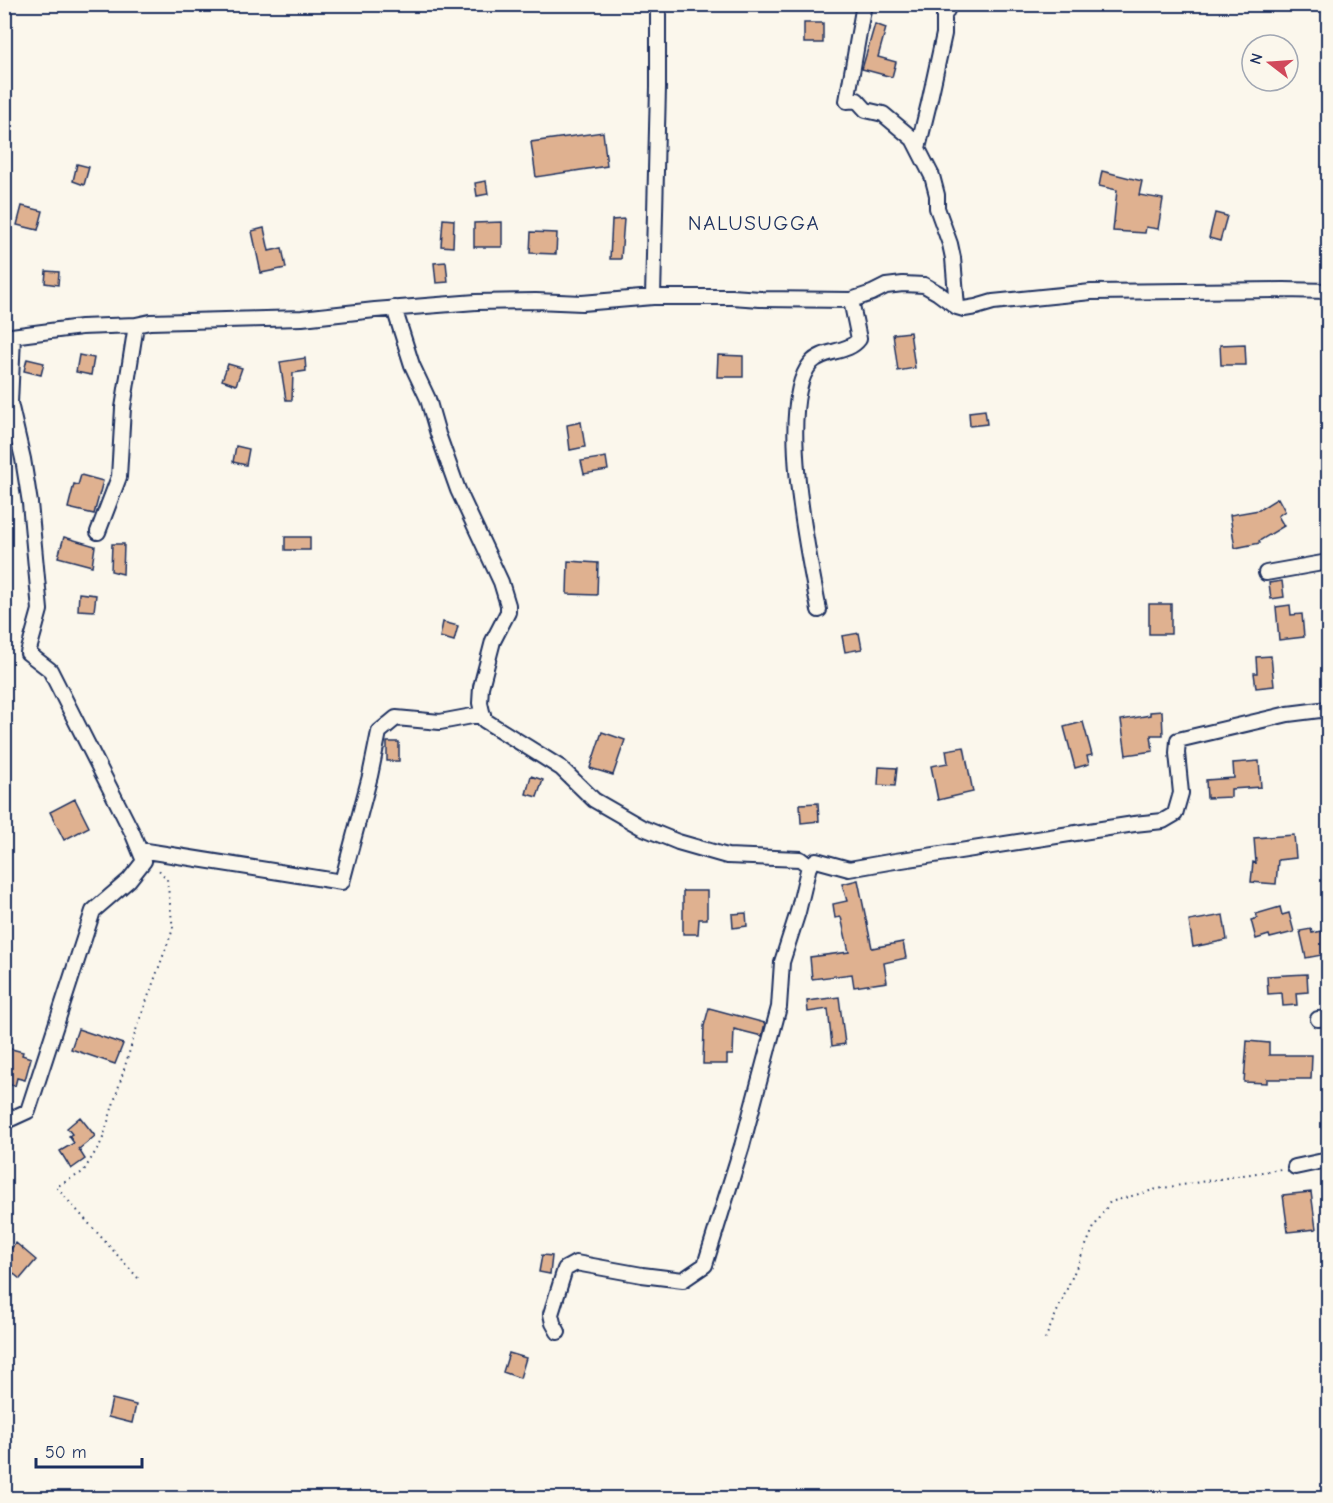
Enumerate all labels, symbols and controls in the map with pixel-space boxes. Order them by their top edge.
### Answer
north arrow [1240,33,1300,93]
text: N [1246,51,1267,67]
district label: NALUSUGGA [688,211,820,235]
scale bar [36,1431,142,1469]
text: 50 m [45,1442,87,1463]

